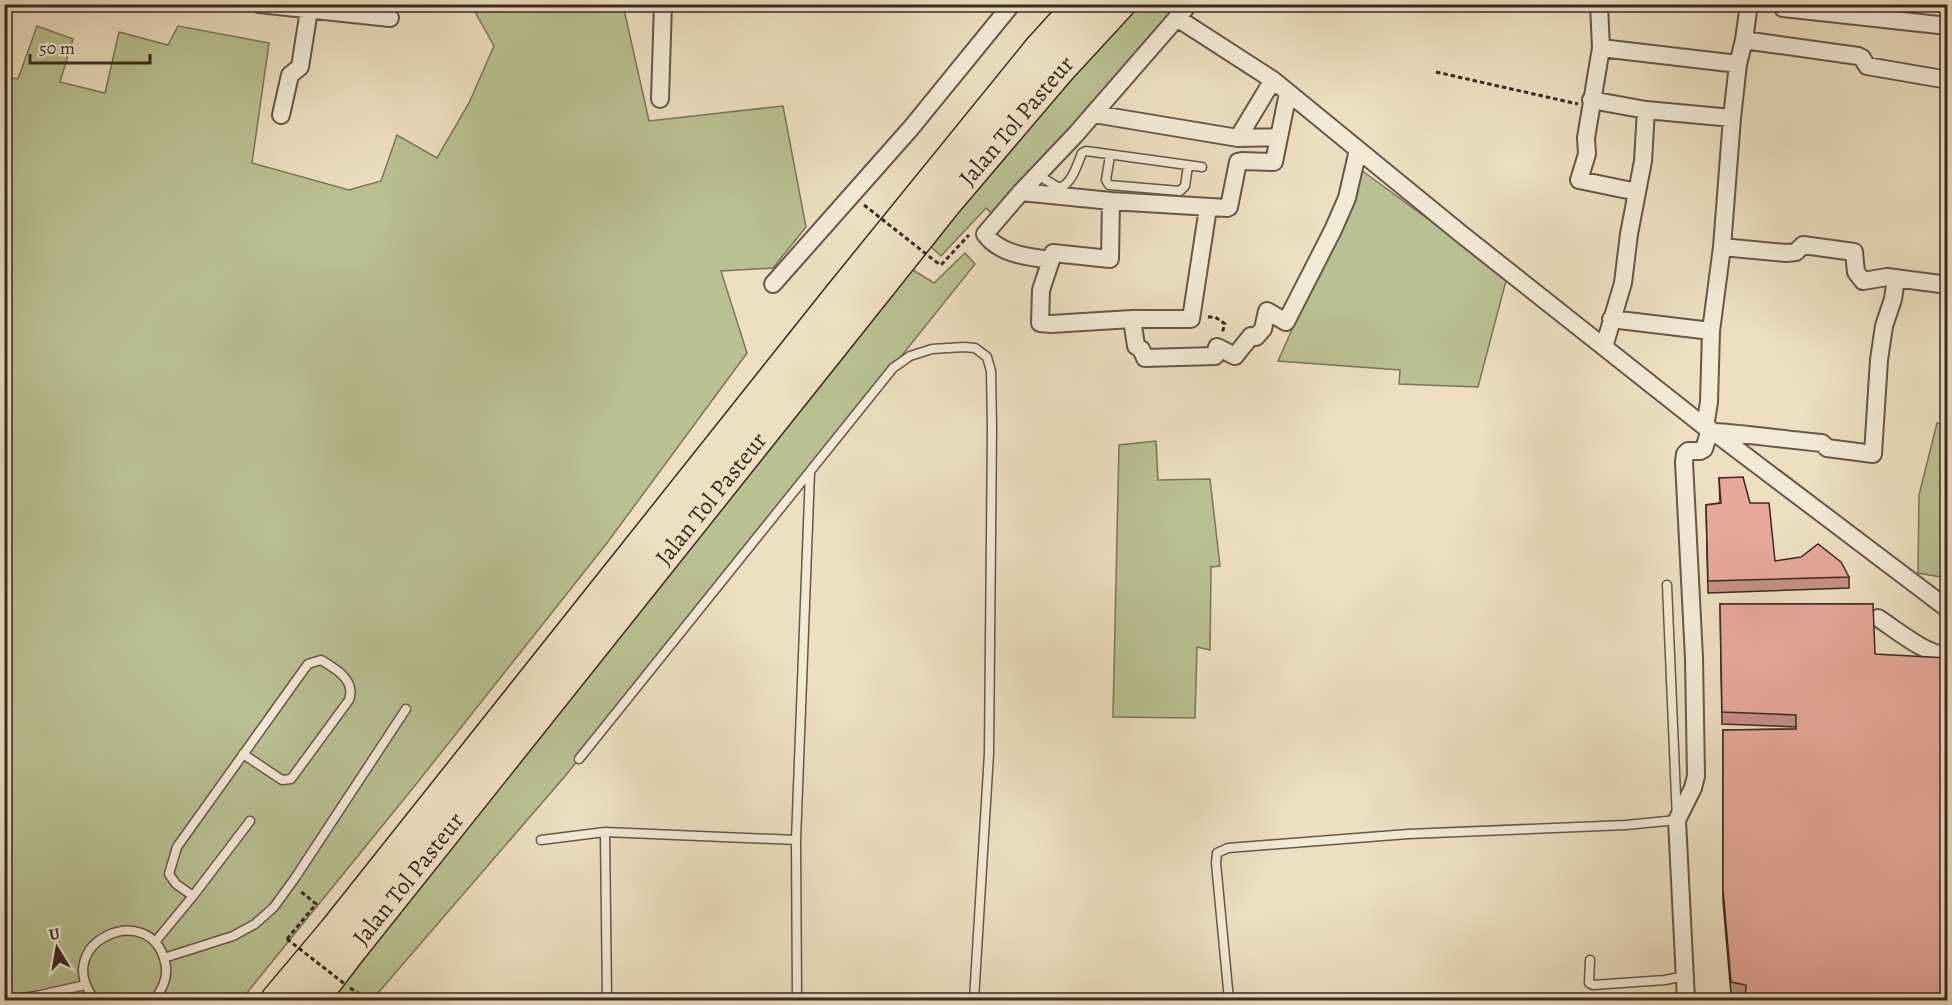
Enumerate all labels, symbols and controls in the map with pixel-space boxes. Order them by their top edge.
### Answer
scale bar [30,27,150,65]
text: 50 m [39,36,75,60]
street label: Jalan Tol Pasteur [952,48,1081,193]
street label: Jalan Tol Pasteur [648,425,774,572]
street label: Jalan Tol Pasteur [345,805,471,952]
north arrow [27,918,87,978]
text: U [47,922,62,946]

